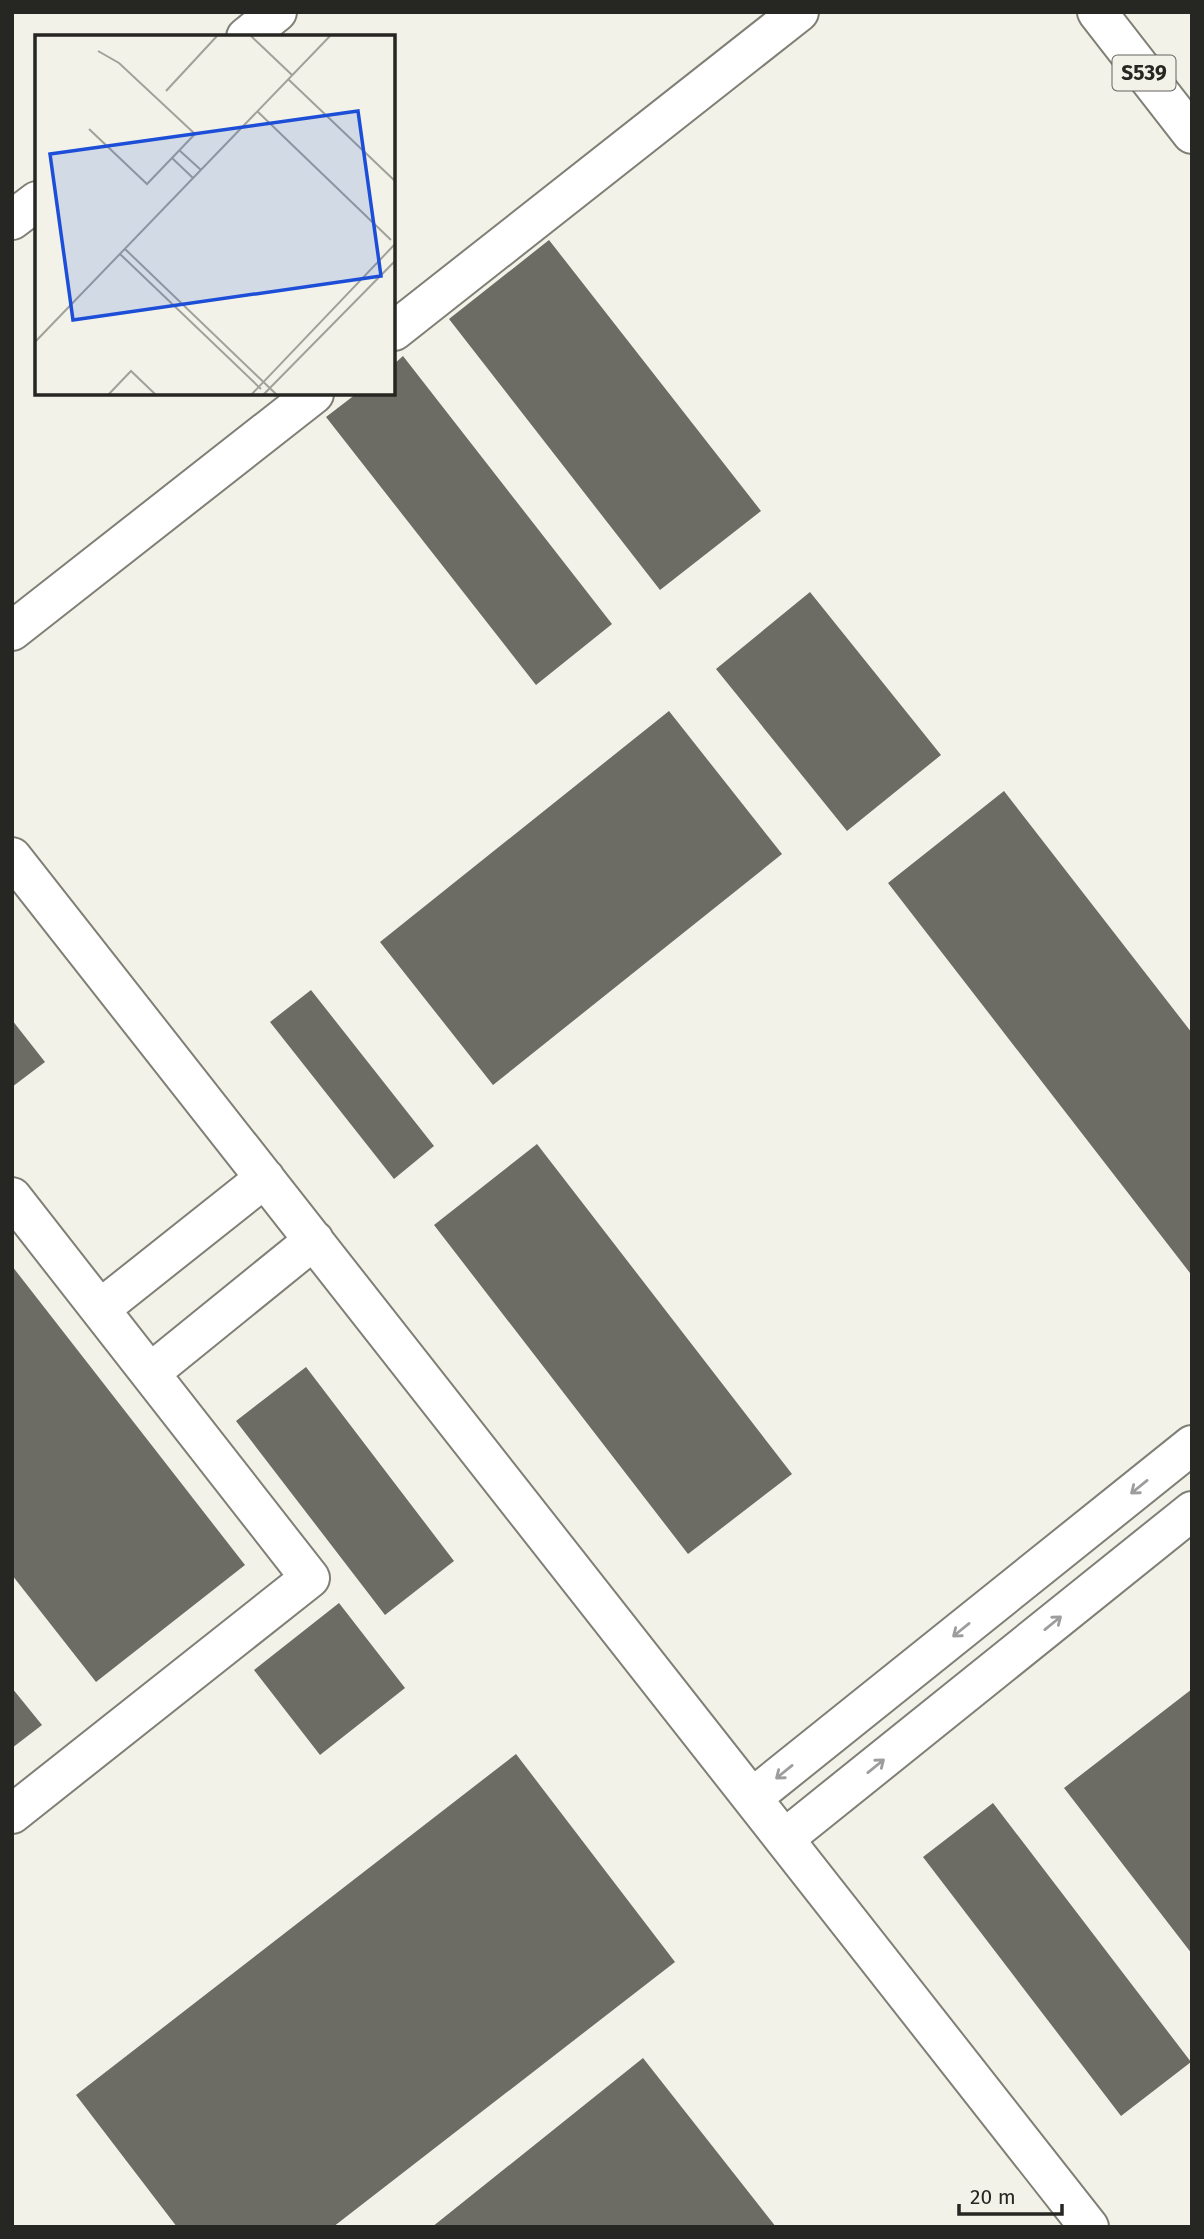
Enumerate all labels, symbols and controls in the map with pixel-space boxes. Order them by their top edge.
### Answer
inset map [35,35,396,396]
road number: S539 [1112,56,1176,90]
one-way arrow [1130,1480,1148,1495]
one-way arrow [1043,1615,1061,1631]
one-way arrow [952,1622,971,1637]
one-way arrow [866,1758,884,1773]
one-way arrow [775,1764,793,1780]
scale bar [959,2172,1062,2216]
text: 20 m [970,2184,1016,2210]

